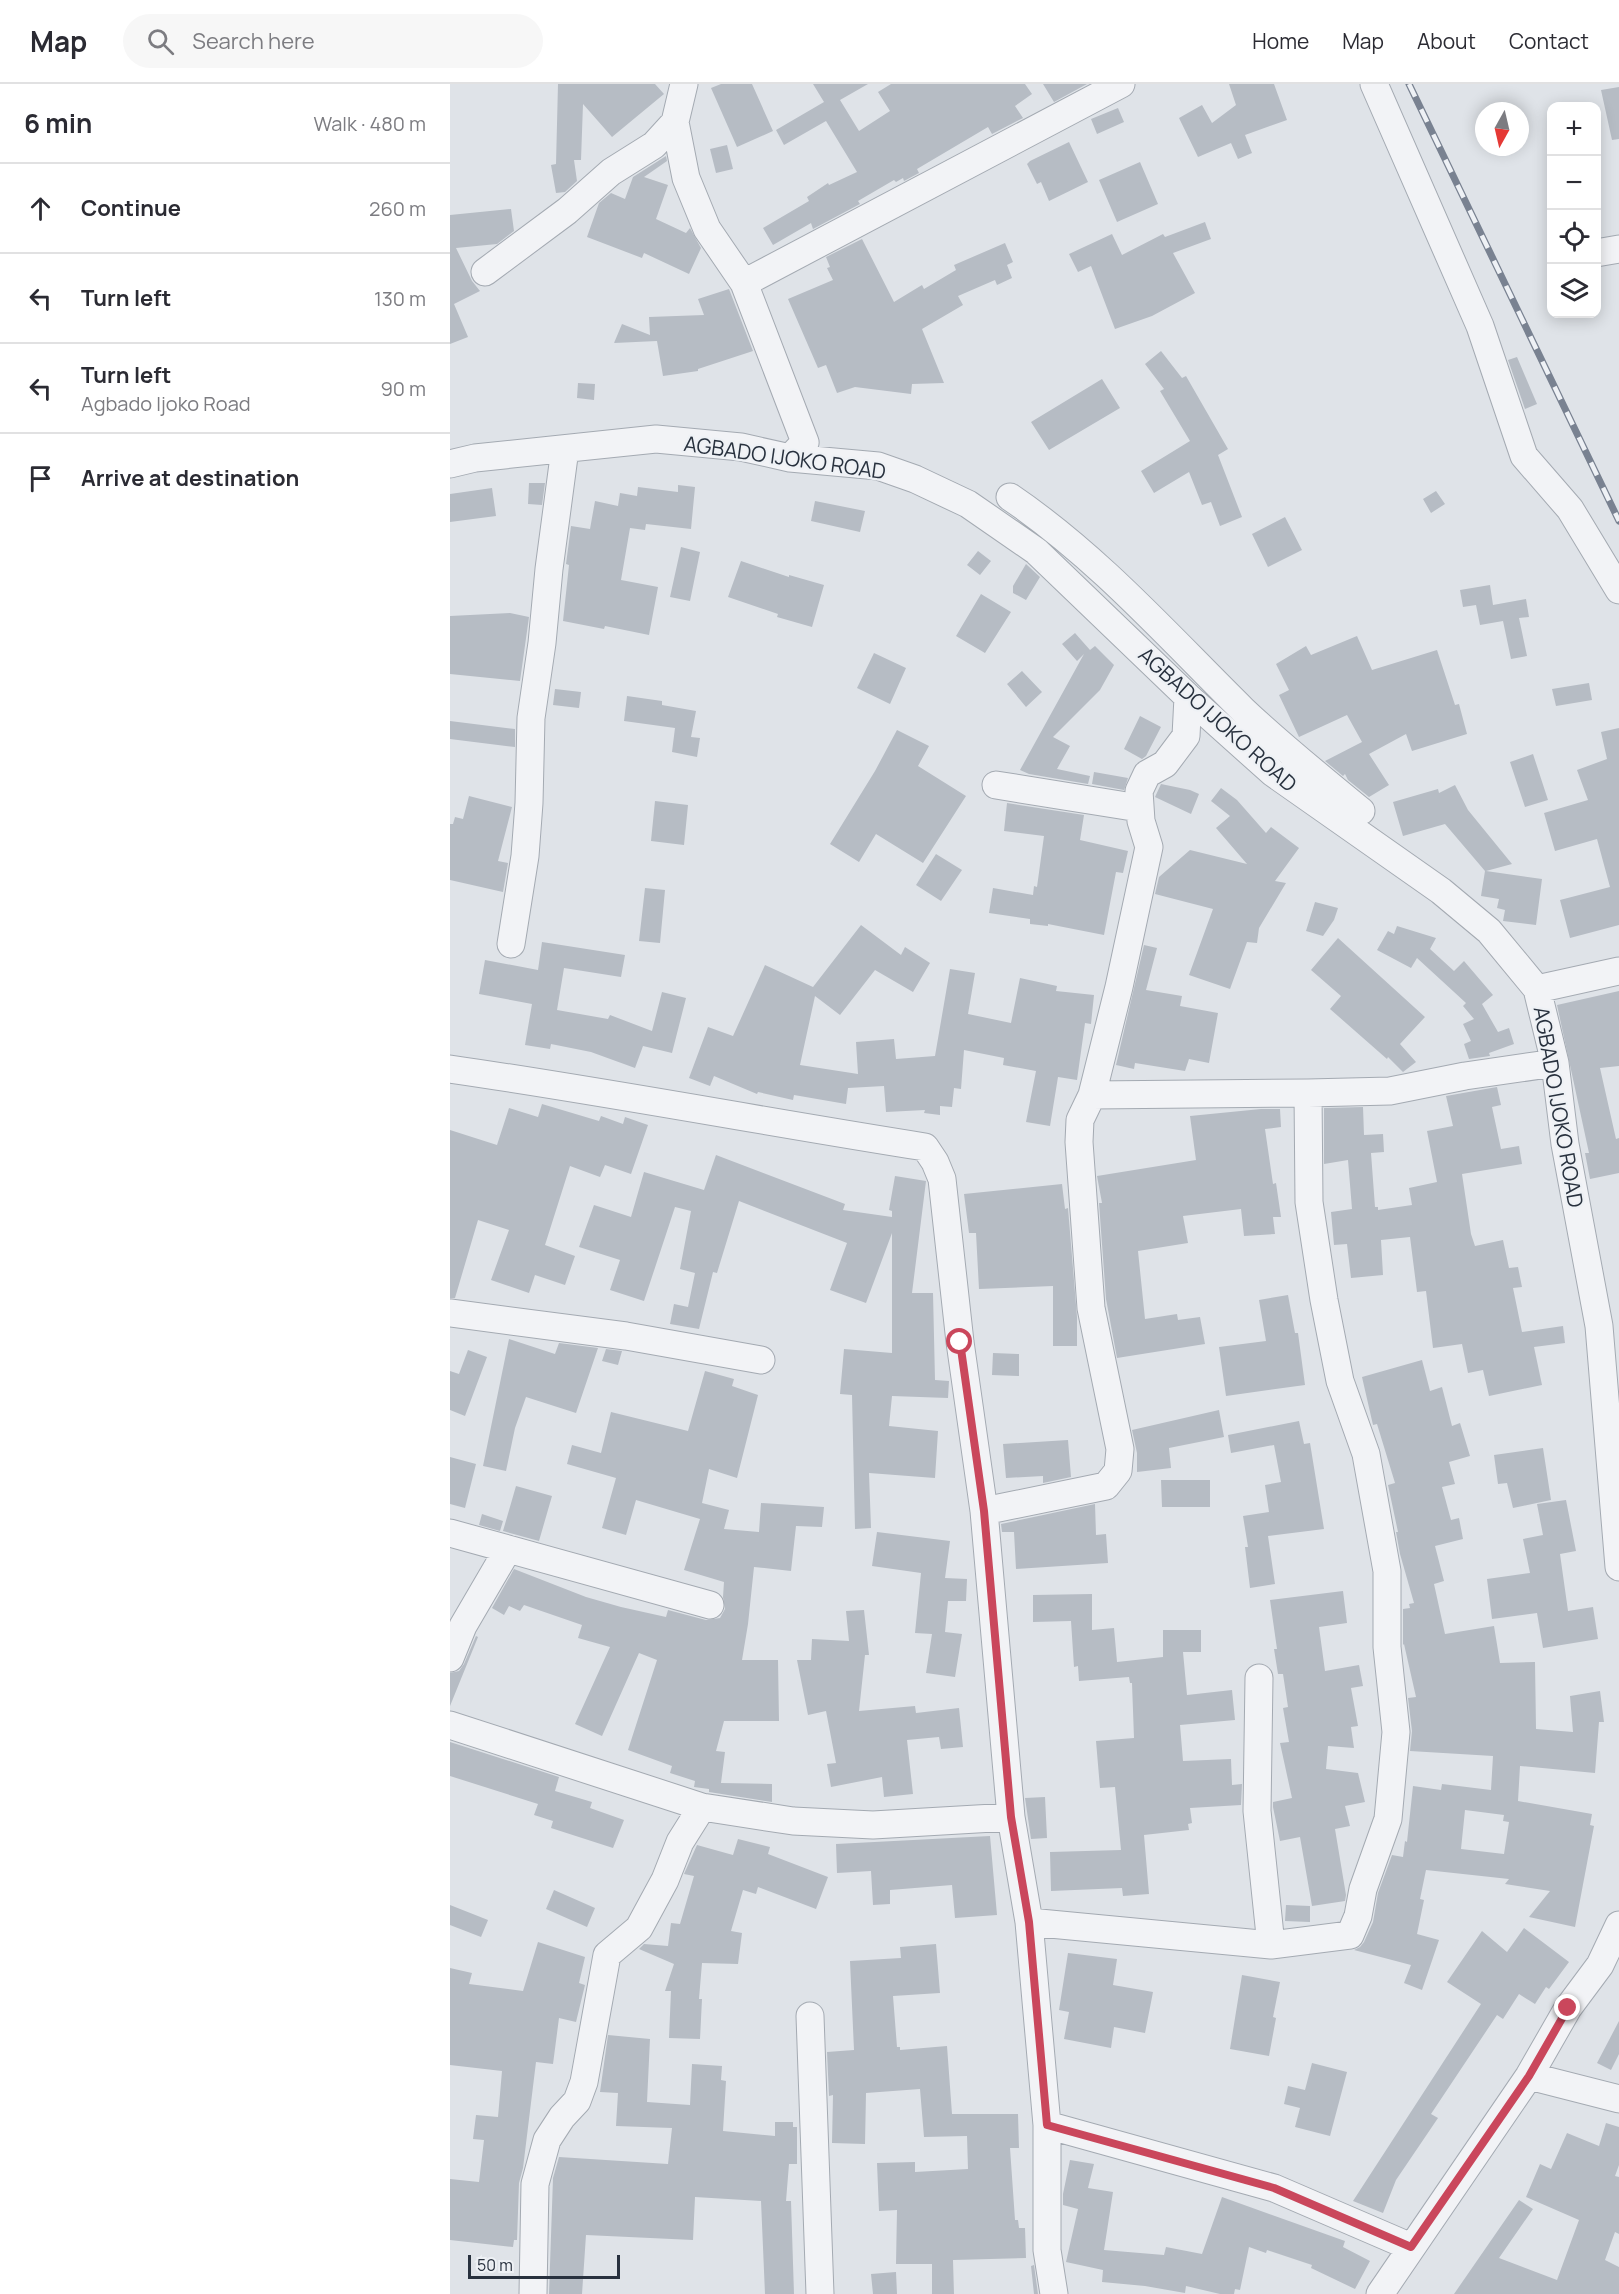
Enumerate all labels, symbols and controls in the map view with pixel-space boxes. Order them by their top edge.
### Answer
search box [123,14,543,68]
text: Map [30,22,87,60]
icon: search [144,25,177,58]
text: Search here [192,26,315,56]
text: Home [1252,27,1309,55]
text: Map [1342,27,1384,55]
text: About [1417,27,1476,55]
text: Contact [1509,27,1589,55]
north arrow [1475,102,1529,156]
map controls [1547,102,1601,318]
button: + [1547,102,1601,156]
text: 6 min [24,105,92,141]
text: Walk · 480 m [313,110,426,137]
button: − [1547,156,1601,210]
icon: ahead [24,192,57,225]
text: Continue [81,193,181,223]
text: 260 m [369,195,426,222]
button: locate [1547,210,1601,264]
button: layers [1547,264,1601,318]
icon: left [24,282,57,315]
text: Turn left [81,283,171,313]
text: 130 m [374,285,426,312]
text: Turn left [81,360,171,390]
icon: left [24,372,57,405]
text: 90 m [380,375,426,402]
text: Agbado Ijoko Road [81,390,251,417]
street label: AGBADO IJOKO ROAD [682,429,888,485]
icon: arrive [24,462,57,495]
text: Arrive at destination [81,463,299,493]
street label: AGBADO IJOKO ROAD [1133,640,1303,798]
street label: AGBADO IJOKO ROAD [1528,1004,1590,1210]
route start [946,1328,972,1354]
route end [1554,1994,1580,2020]
scale bar [468,2252,620,2280]
text: 50 m [477,2254,513,2276]

